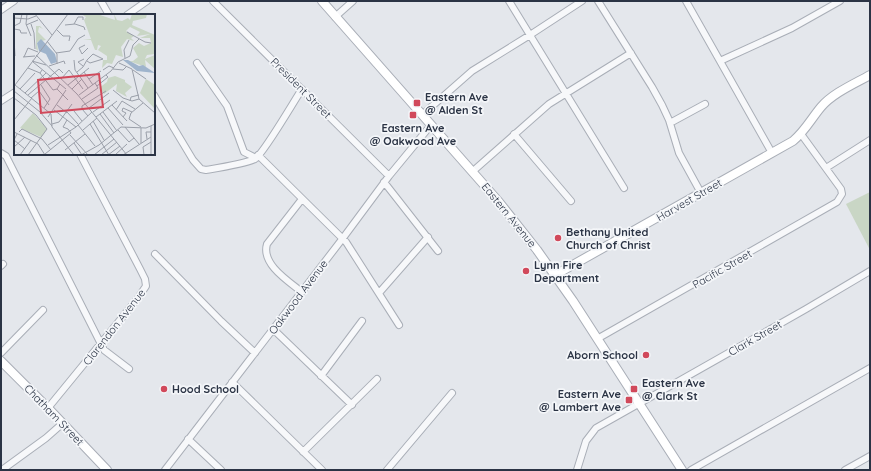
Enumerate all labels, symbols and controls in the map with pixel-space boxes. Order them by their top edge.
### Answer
inset map [14,14,155,155]
street label: President Street [268,55,335,122]
place label: Eastern Ave @ Alden St [425,90,489,117]
marker: Eastern Ave @ Alden St [412,98,422,108]
marker: Eastern Ave @ Oakwood Ave [408,110,418,120]
place label: Eastern Ave @ Oakwood Ave [370,121,457,148]
street label: Harvest Street [654,175,724,224]
street label: Eastern Avenue [479,180,539,250]
place label: Bethany United Church of Christ [566,225,651,252]
marker: Bethany United Church of Christ [553,233,563,243]
street label: Pacific Street [690,246,754,292]
street label: Oakwood Avenue [265,257,331,337]
place label: Lynn Fire Department [534,258,599,285]
marker: Lynn Fire Department [521,266,531,276]
street label: Clarendon Avenue [80,286,148,368]
street label: Clark Street [726,317,785,359]
place label: Aborn School [567,348,638,362]
marker: Aborn School [641,350,651,360]
place label: Eastern Ave @ Clark St [642,376,706,403]
street label: Chatham Street [21,381,87,449]
place label: Hood School [172,382,239,396]
marker: Hood School [159,384,169,394]
marker: Eastern Ave @ Clark St [629,384,639,394]
place label: Eastern Ave @ Lambert Ave [539,387,622,414]
marker: Eastern Ave @ Lambert Ave [624,395,634,405]

